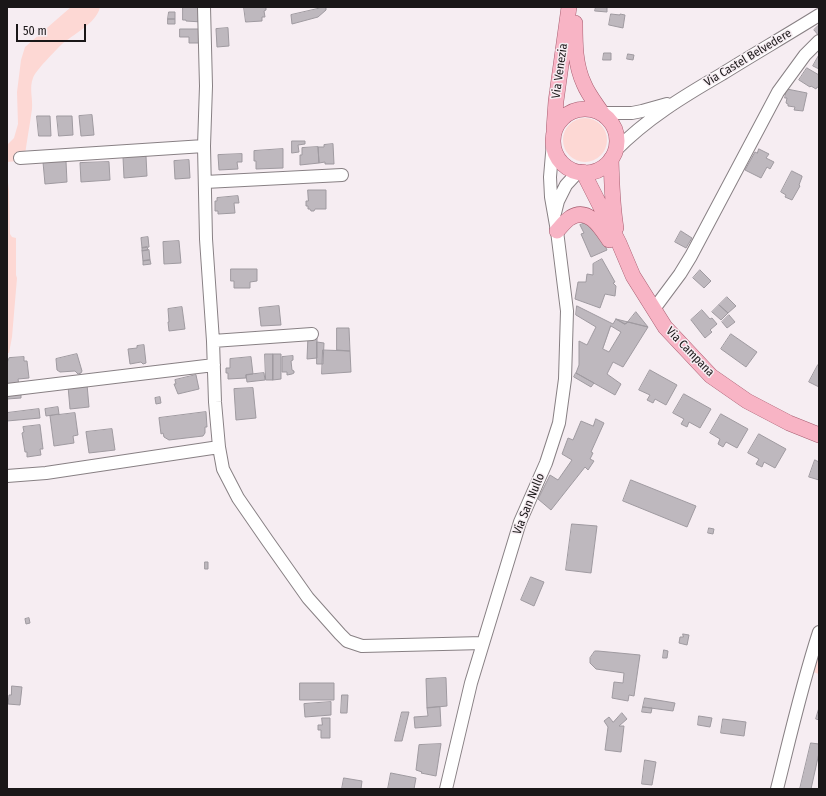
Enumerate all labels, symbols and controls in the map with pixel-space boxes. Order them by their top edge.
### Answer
scale bar [18,16,88,42]
text: 50 m [23,24,47,38]
street label: Via Castel Belvedere [702,26,794,90]
street label: Via Venezia [549,43,571,99]
street label: Via Campana [663,324,717,380]
street label: Via San Nullo [510,471,548,537]

